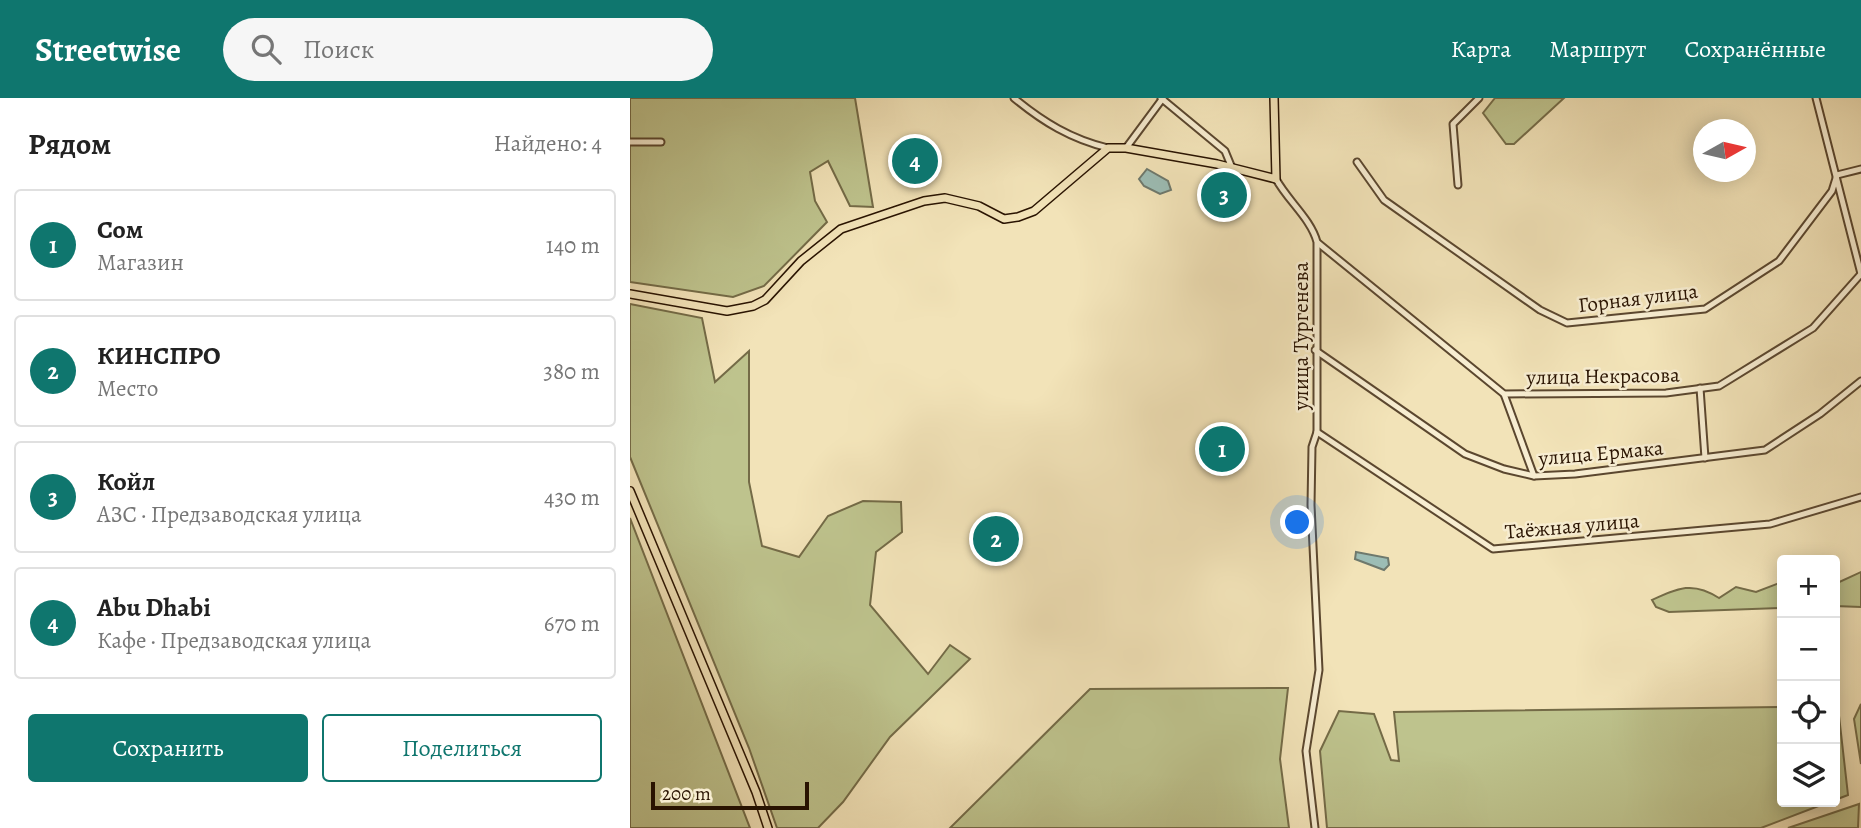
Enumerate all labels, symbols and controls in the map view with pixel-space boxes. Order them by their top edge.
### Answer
search box [223,18,713,81]
text: Streetwise [35,27,181,72]
icon: search [247,30,285,68]
text: Поиск [303,32,374,67]
text: Карта [1451,33,1511,65]
text: Маршрут [1549,33,1647,65]
text: Сохранённые [1685,33,1826,65]
north arrow [1693,119,1756,182]
text: Рядом [28,124,111,164]
text: Найдено: 4 [494,128,602,159]
pin: 4 [892,135,938,187]
pin: 3 [1201,169,1247,221]
text: Сом [97,212,143,247]
text: 1 [49,230,57,261]
text: 140 m [546,230,600,261]
text: Магазин [97,247,184,278]
street label: улица Тургенева [1287,261,1315,411]
street label: Горная улица [1577,277,1700,319]
text: КИНСПРО [97,338,221,373]
text: 2 [47,356,59,387]
text: 380 m [543,356,600,387]
street label: улица Некрасова [1525,361,1680,391]
text: Место [97,373,158,404]
pin: 1 [1199,423,1245,475]
street label: улица Ермака [1536,434,1665,472]
text: Койл [97,464,155,499]
text: 3 [48,482,58,513]
text: 430 m [544,482,600,513]
text: АЗС · Предзаводская улица [97,499,362,530]
your location [1280,505,1314,539]
street label: Таёжная улица [1504,506,1641,546]
pin: 2 [973,513,1019,565]
map controls [1777,555,1840,807]
button: + [1777,555,1840,618]
text: Abu Dhabi [97,590,211,625]
text: 4 [48,608,58,639]
text: 670 m [544,608,600,639]
button: − [1777,618,1840,681]
text: Кафе · Предзаводская улица [97,625,371,656]
button: locate [1777,681,1840,744]
button: Сохранить [28,714,308,782]
button: Поделиться [322,714,602,782]
button: layers [1777,744,1840,807]
scale bar [651,779,808,811]
text: 200 m [662,781,711,807]

